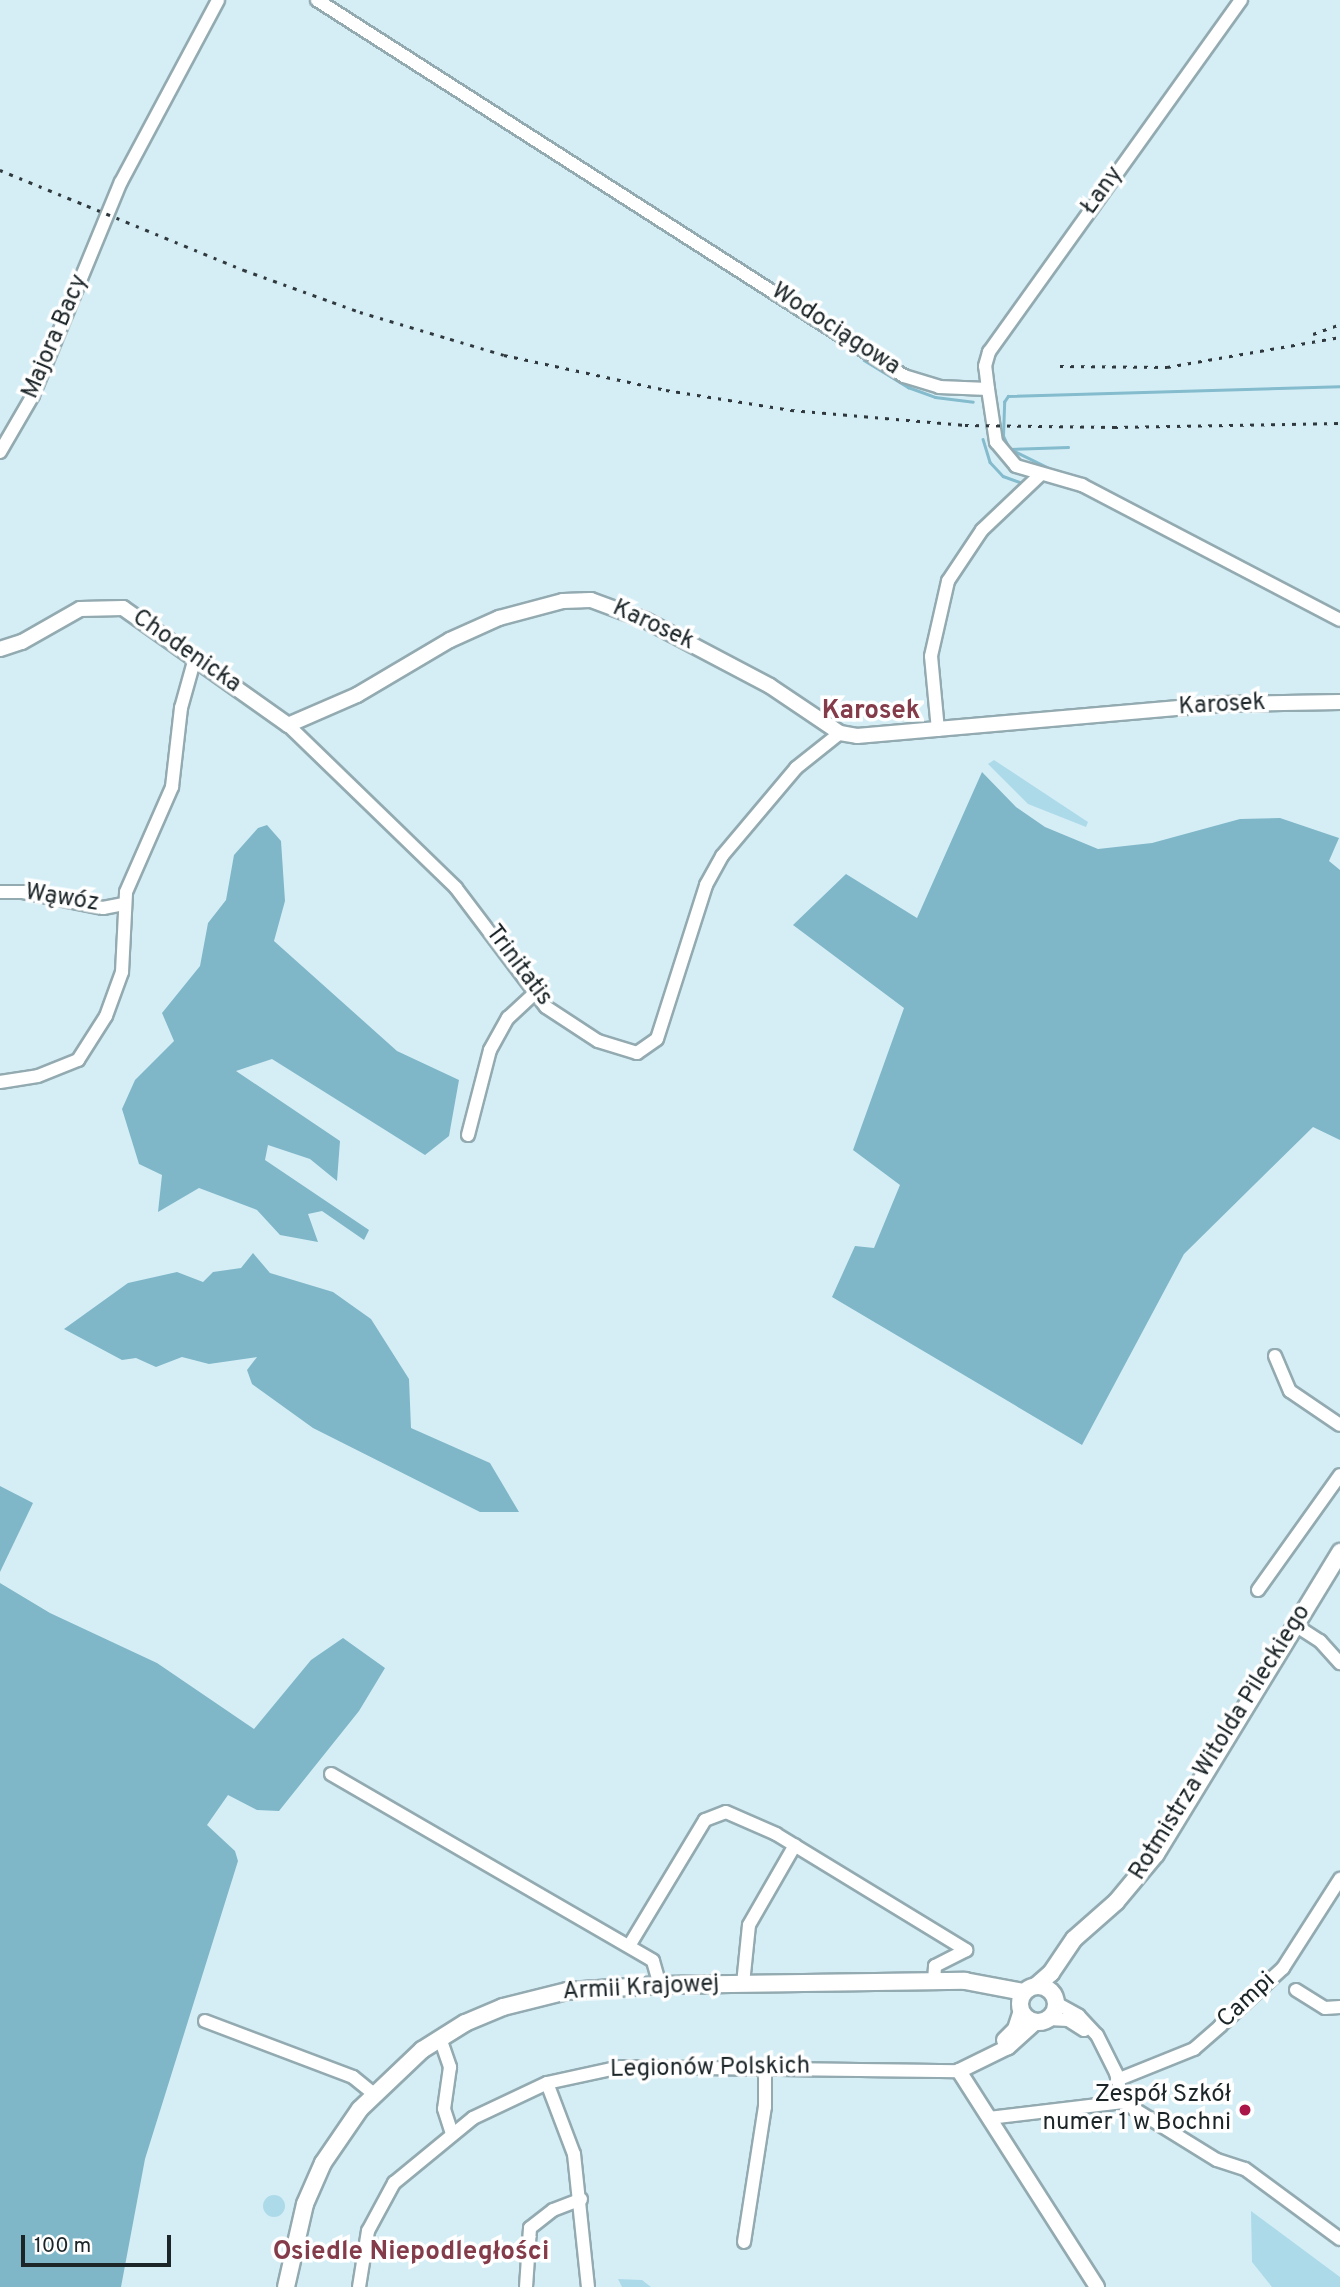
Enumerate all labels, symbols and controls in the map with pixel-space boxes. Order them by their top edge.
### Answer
street label: Łany [1076,161,1130,221]
street label: Majora Bacy [17,271,95,403]
street label: Wodociągowa [765,278,905,382]
street label: Karosek [608,595,698,657]
street label: Chodenicka [126,604,246,700]
street label: Karosek [1178,689,1266,723]
district label: Karosek [822,696,920,728]
street label: Wąwóz [23,879,101,919]
street label: Trinitatis [478,920,558,1012]
street label: Rotmistrza Witolda Pileckiego [1124,1600,1318,1886]
street label: Campi [1212,1967,1282,2035]
street label: Armii Krajowej [562,1971,720,2007]
street label: Legionów Polskich [610,2053,810,2085]
place label: Zespół Szkół numer 1 w Bochni [1042,2082,1231,2138]
marker: Zespół Szkół numer 1 w Bochni [1237,2102,1253,2118]
scale bar [24,2220,175,2264]
text: 100 m [34,2233,91,2260]
district label: Osiedle Niepodległości [273,2237,549,2269]

